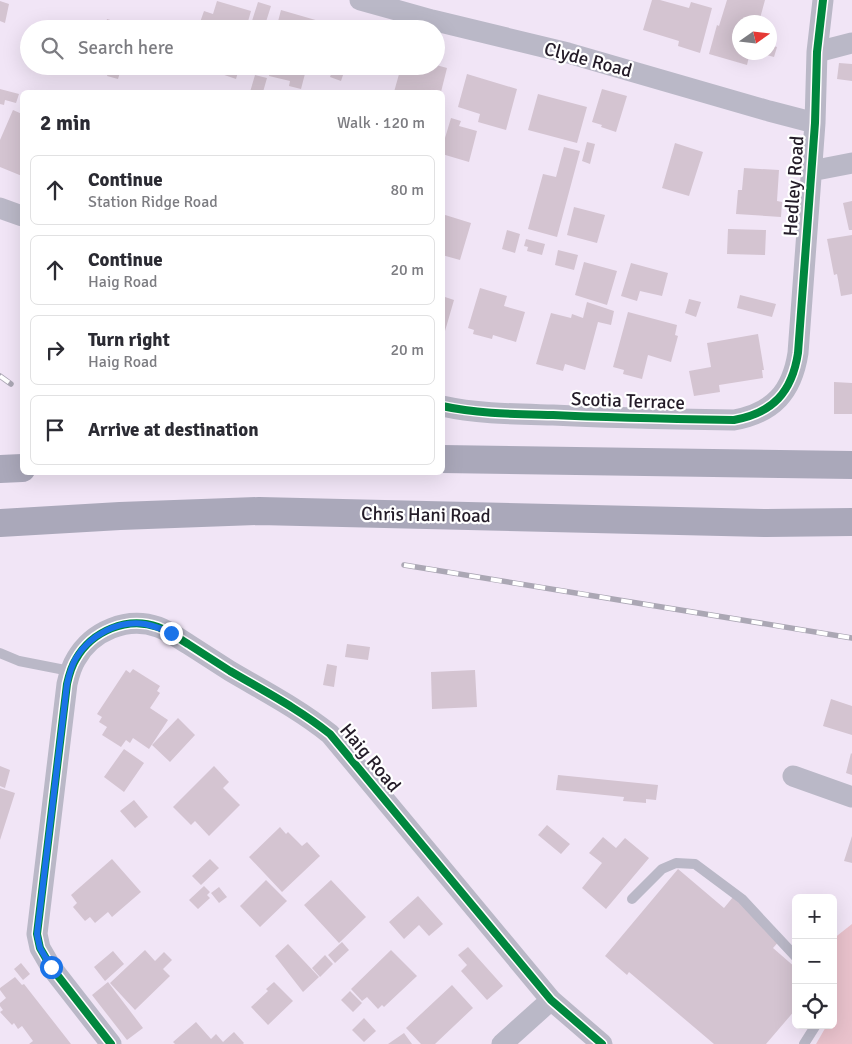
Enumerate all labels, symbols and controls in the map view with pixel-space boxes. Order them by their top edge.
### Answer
north arrow [732,15,777,60]
search box [20,20,445,75]
icon: search [38,34,66,62]
text: Search here [78,36,174,60]
street label: Clyde Road [541,37,635,83]
text: 2 min [40,110,91,136]
text: Walk · 120 m [337,113,425,133]
street label: Hedley Road [779,135,809,237]
text: Continue [88,168,163,192]
icon: ahead [41,176,69,204]
text: 80 m [390,180,424,200]
text: Station Ridge Road [88,192,218,212]
text: Continue [88,248,163,272]
icon: ahead [41,256,69,284]
text: 20 m [390,260,424,280]
text: Haig Road [88,272,157,292]
text: Turn right [88,328,170,352]
icon: right [41,336,69,364]
text: 20 m [390,340,424,360]
text: Haig Road [88,352,157,372]
street label: Scotia Terrace [571,387,685,415]
icon: arrive [41,416,69,444]
text: Arrive at destination [88,418,259,442]
street label: Chris Hani Road [361,502,491,528]
route end [160,622,183,645]
street label: Haig Road [334,719,406,797]
map controls [792,894,837,1029]
button: + [792,894,837,939]
button: − [792,939,837,984]
route start [40,956,63,979]
button: locate [792,984,837,1029]

